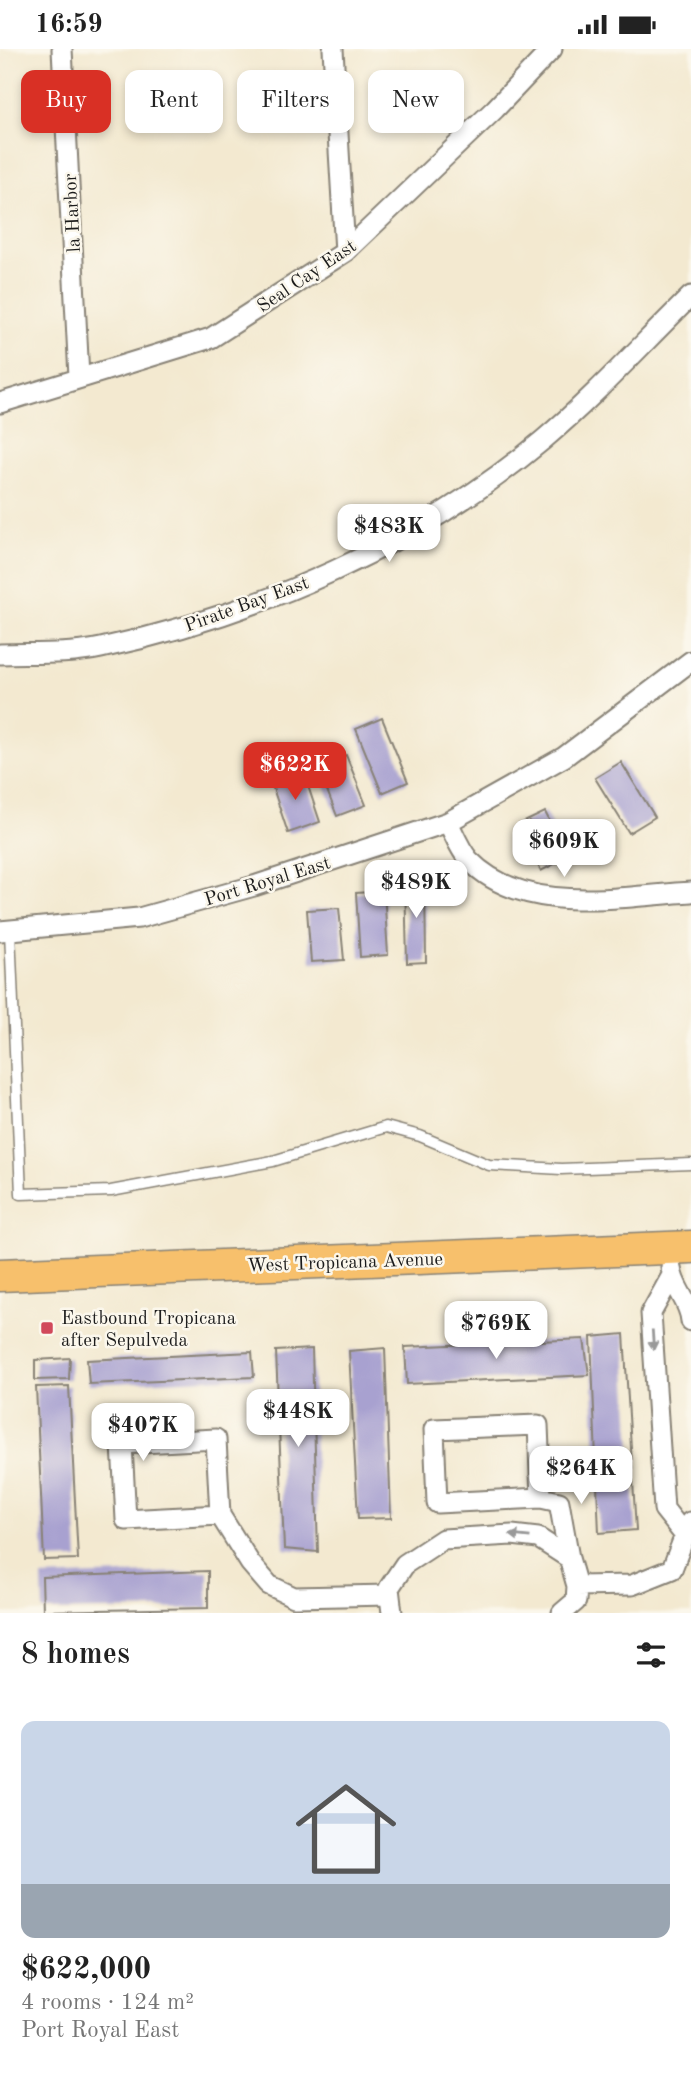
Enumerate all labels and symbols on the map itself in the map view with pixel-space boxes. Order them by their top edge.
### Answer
street label: la Harbor [62,173,85,253]
street label: Seal Cay East [254,237,360,317]
pin: $483K [340,505,438,564]
street label: Pirate Bay East [182,574,312,637]
pin: $622K [246,743,344,802]
pin: $609K [515,819,613,879]
street label: Port Royal East [202,854,333,911]
pin: $489K [367,861,465,920]
street label: West Tropicana Avenue [247,1251,443,1276]
pin: $769K [447,1301,545,1361]
place label: Eastbound Tropicana after Sepulveda [61,1310,237,1351]
marker: Eastbound Tropicana after Sepulveda [39,1320,55,1336]
one-way arrow [648,1329,659,1351]
pin: $448K [249,1389,347,1449]
pin: $407K [94,1403,192,1463]
pin: $264K [532,1447,630,1506]
one-way arrow [509,1531,531,1542]

